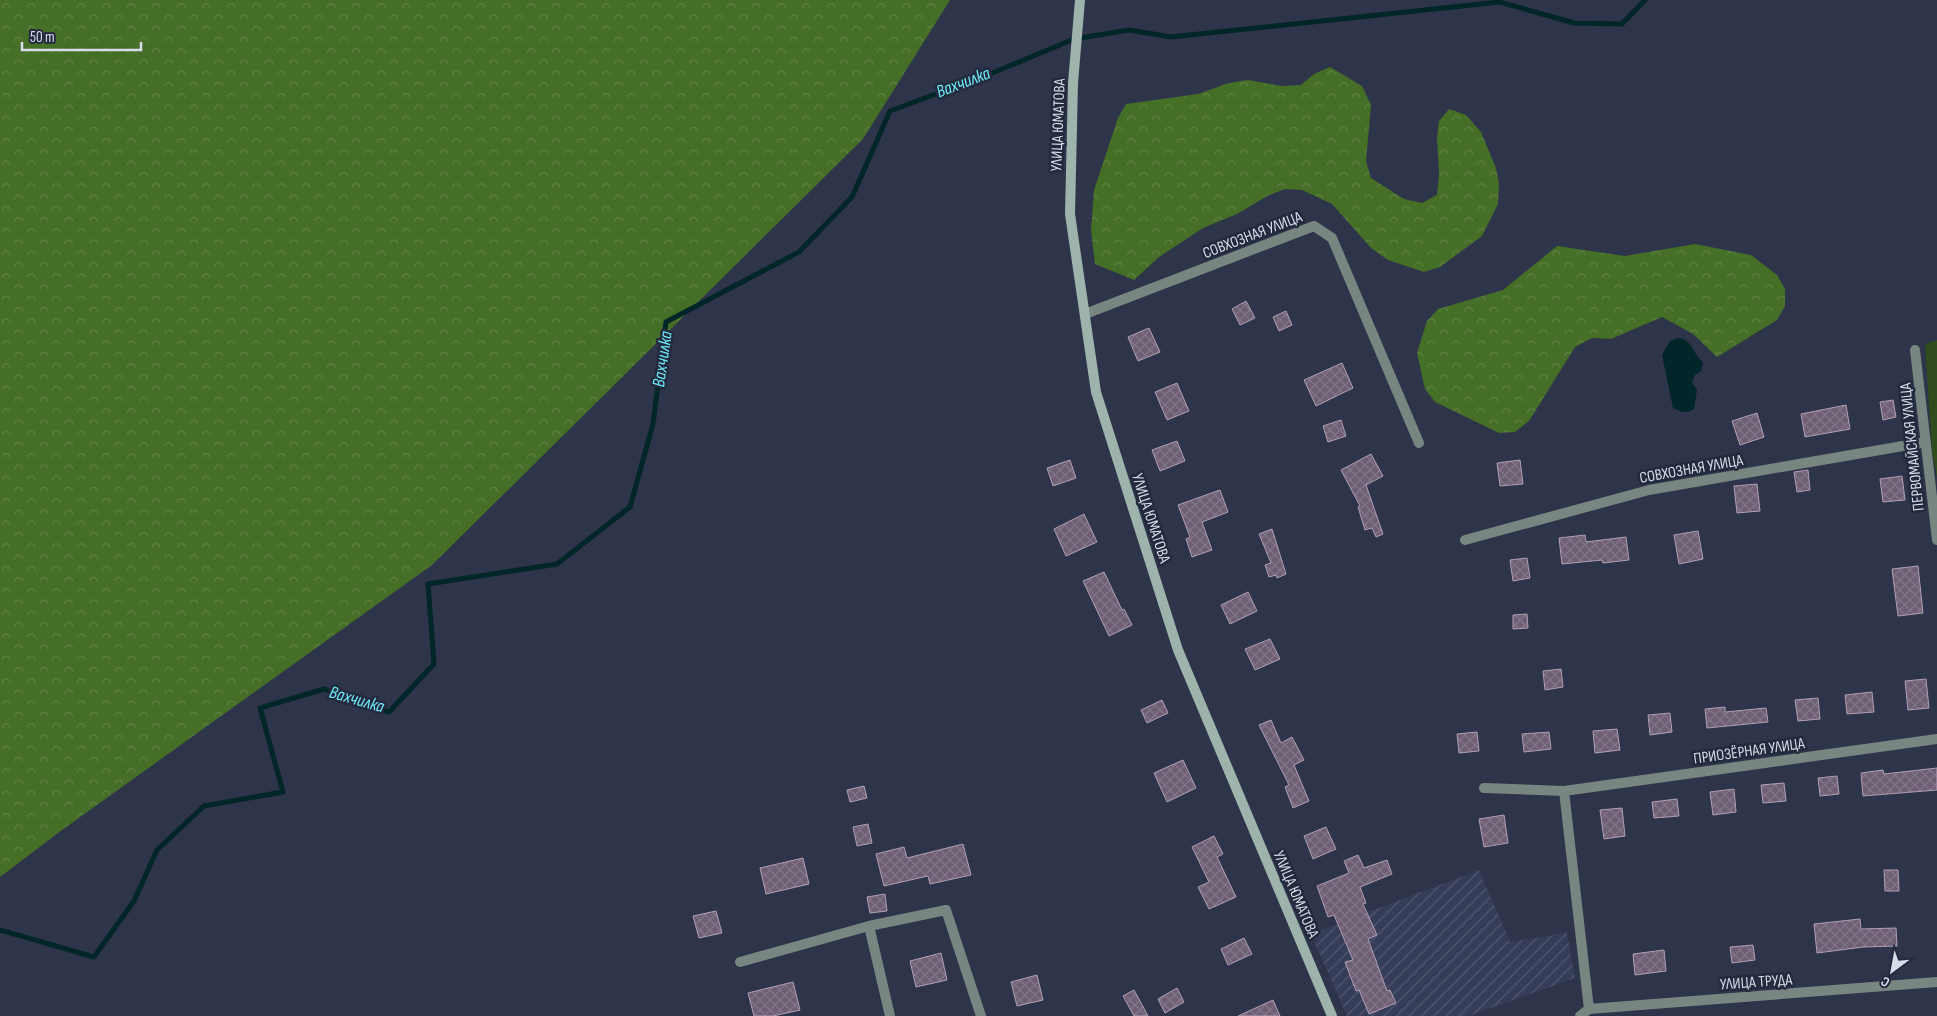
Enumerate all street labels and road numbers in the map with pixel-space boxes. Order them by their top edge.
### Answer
street label: УЛИЦА ЮМАТОВА [1047,78,1070,172]
street label: СОВХОЗНАЯ УЛИЦА [1200,208,1305,263]
street label: ПЕРВОМАЙСКАЯ УЛИЦА [1896,382,1929,512]
street label: СОВХОЗНАЯ УЛИЦА [1638,451,1745,488]
street label: УЛИЦА ЮМАТОВА [1127,471,1174,566]
street label: ПРИОЗЁРНАЯ УЛИЦА [1692,734,1806,769]
street label: УЛИЦА ЮМАТОВА [1269,848,1323,941]
street label: УЛИЦА ТРУДА [1719,970,1793,995]

